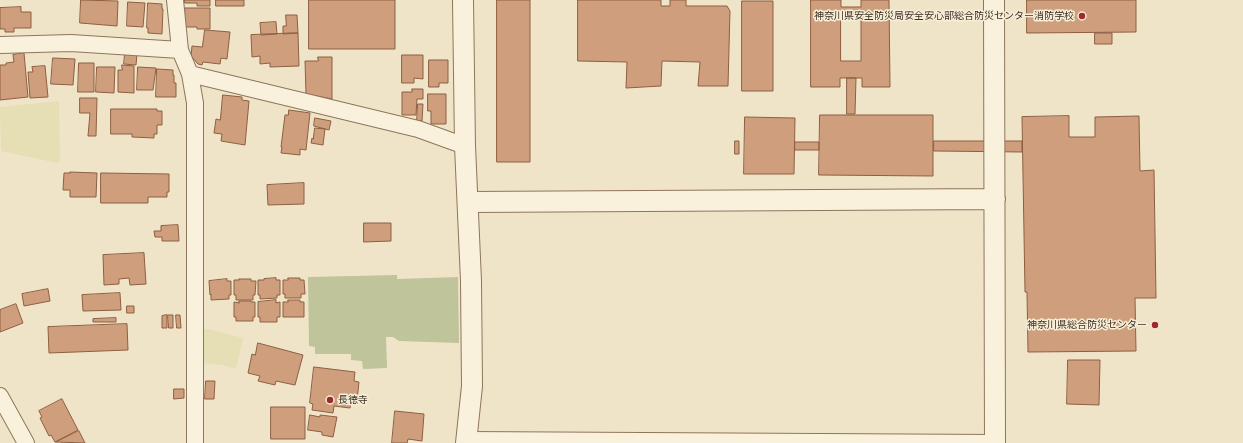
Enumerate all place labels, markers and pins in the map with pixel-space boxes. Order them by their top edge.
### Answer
place label: 神奈川県安全防災局安全安心部総合防災センター消防学校 [814,10,1074,22]
marker: 神奈川県安全防災局安全安心部総合防災センター消防学校 [1077,11,1087,21]
place label: 神奈川県総合防災センター [1027,319,1147,331]
marker: 神奈川県総合防災センター [1150,320,1160,330]
place label: 長徳寺 [338,394,368,406]
marker: 長徳寺 [325,395,335,405]

